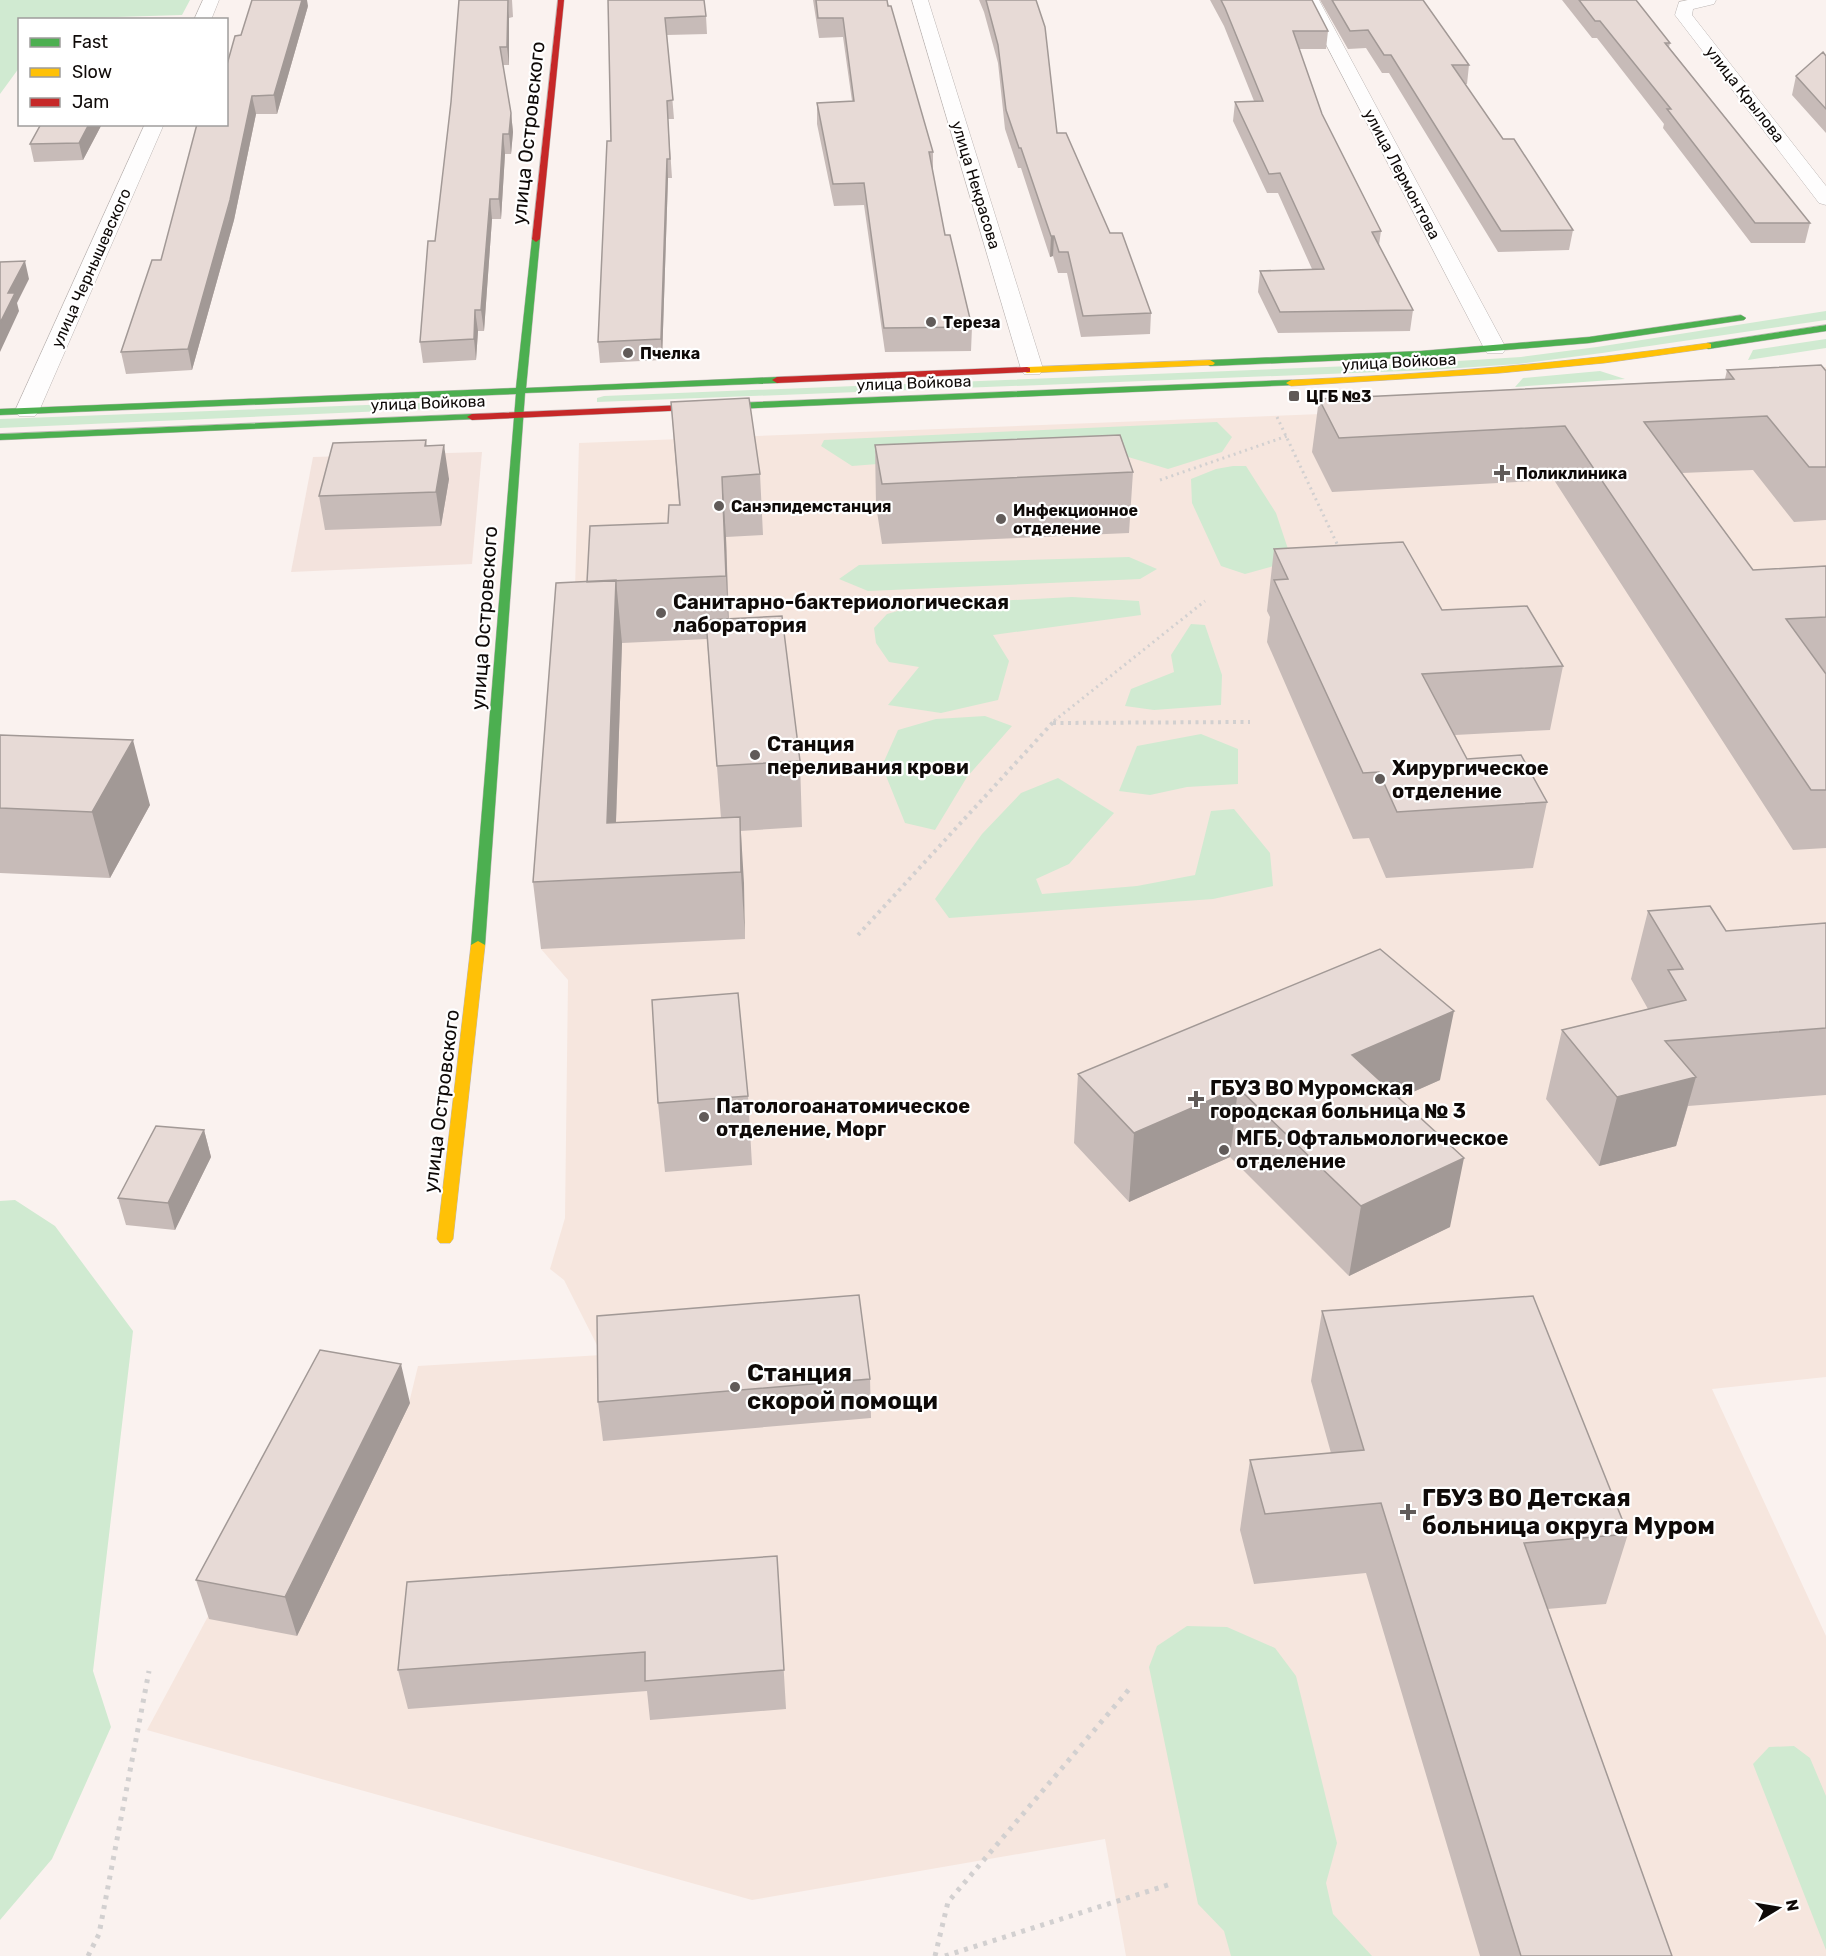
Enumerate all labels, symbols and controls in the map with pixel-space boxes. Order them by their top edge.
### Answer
legend [18,18,228,126]
text: Fast [72,31,108,53]
street label: улица Островского [506,40,550,226]
street label: улица Крылова [1701,42,1789,146]
text: Slow [72,61,112,83]
text: Jam [72,91,109,113]
street label: улица Лермонтова [1360,106,1444,242]
street label: улица Некрасова [947,119,1005,251]
street label: улица Чернышевского [47,185,135,351]
place label: Тереза [943,313,1001,332]
marker: Тереза [924,315,938,329]
place label: Пчелка [640,344,700,363]
marker: Пчелка [621,346,635,360]
street label: улица Войкова [1341,350,1457,374]
street label: улица Войкова [856,372,972,394]
place label: ЦГБ №3 [1306,387,1372,406]
marker: ЦГБ №3 [1287,389,1301,403]
street label: улица Войкова [370,392,486,414]
marker: Поликлиника [1493,464,1511,482]
place label: Поликлиника [1516,464,1627,483]
place label: Cанэпидемстанция [731,497,892,516]
marker: Cанэпидемстанция [712,499,726,513]
place label: Инфекционное отделение [1013,501,1138,538]
marker: Инфекционное отделение [994,512,1008,526]
street label: улица Островского [466,525,502,711]
place label: Санитарно-бактериологическая лаборатория [673,590,1009,637]
marker: Санитарно-бактериологическая лаборатория [654,606,668,620]
place label: Станция переливания крови [767,732,969,779]
marker: Станция переливания крови [748,748,762,762]
place label: Хирургическое отделение [1392,756,1549,803]
marker: Хирургическое отделение [1373,772,1387,786]
street label: улица Островского [418,1008,464,1194]
place label: ГБУЗ ВО Муромская городская больница № 3 [1210,1076,1466,1123]
marker: ГБУЗ ВО Муромская городская больница № 3 [1187,1090,1205,1108]
place label: Патологоанатомическое отделение, Морг [716,1094,970,1141]
marker: Патологоанатомическое отделение, Морг [697,1110,711,1124]
place label: МГБ, Офтальмологическое отделение [1236,1126,1508,1173]
marker: МГБ, Офтальмологическое отделение [1217,1143,1231,1157]
place label: Станция скорой помощи [747,1359,938,1415]
marker: Станция скорой помощи [728,1380,742,1394]
place label: ГБУЗ ВО Детская больница округа Муром [1422,1484,1715,1540]
marker: ГБУЗ ВО Детская больница округа Муром [1399,1503,1417,1521]
north arrow [1748,1878,1808,1938]
text: N [1782,1898,1803,1913]

